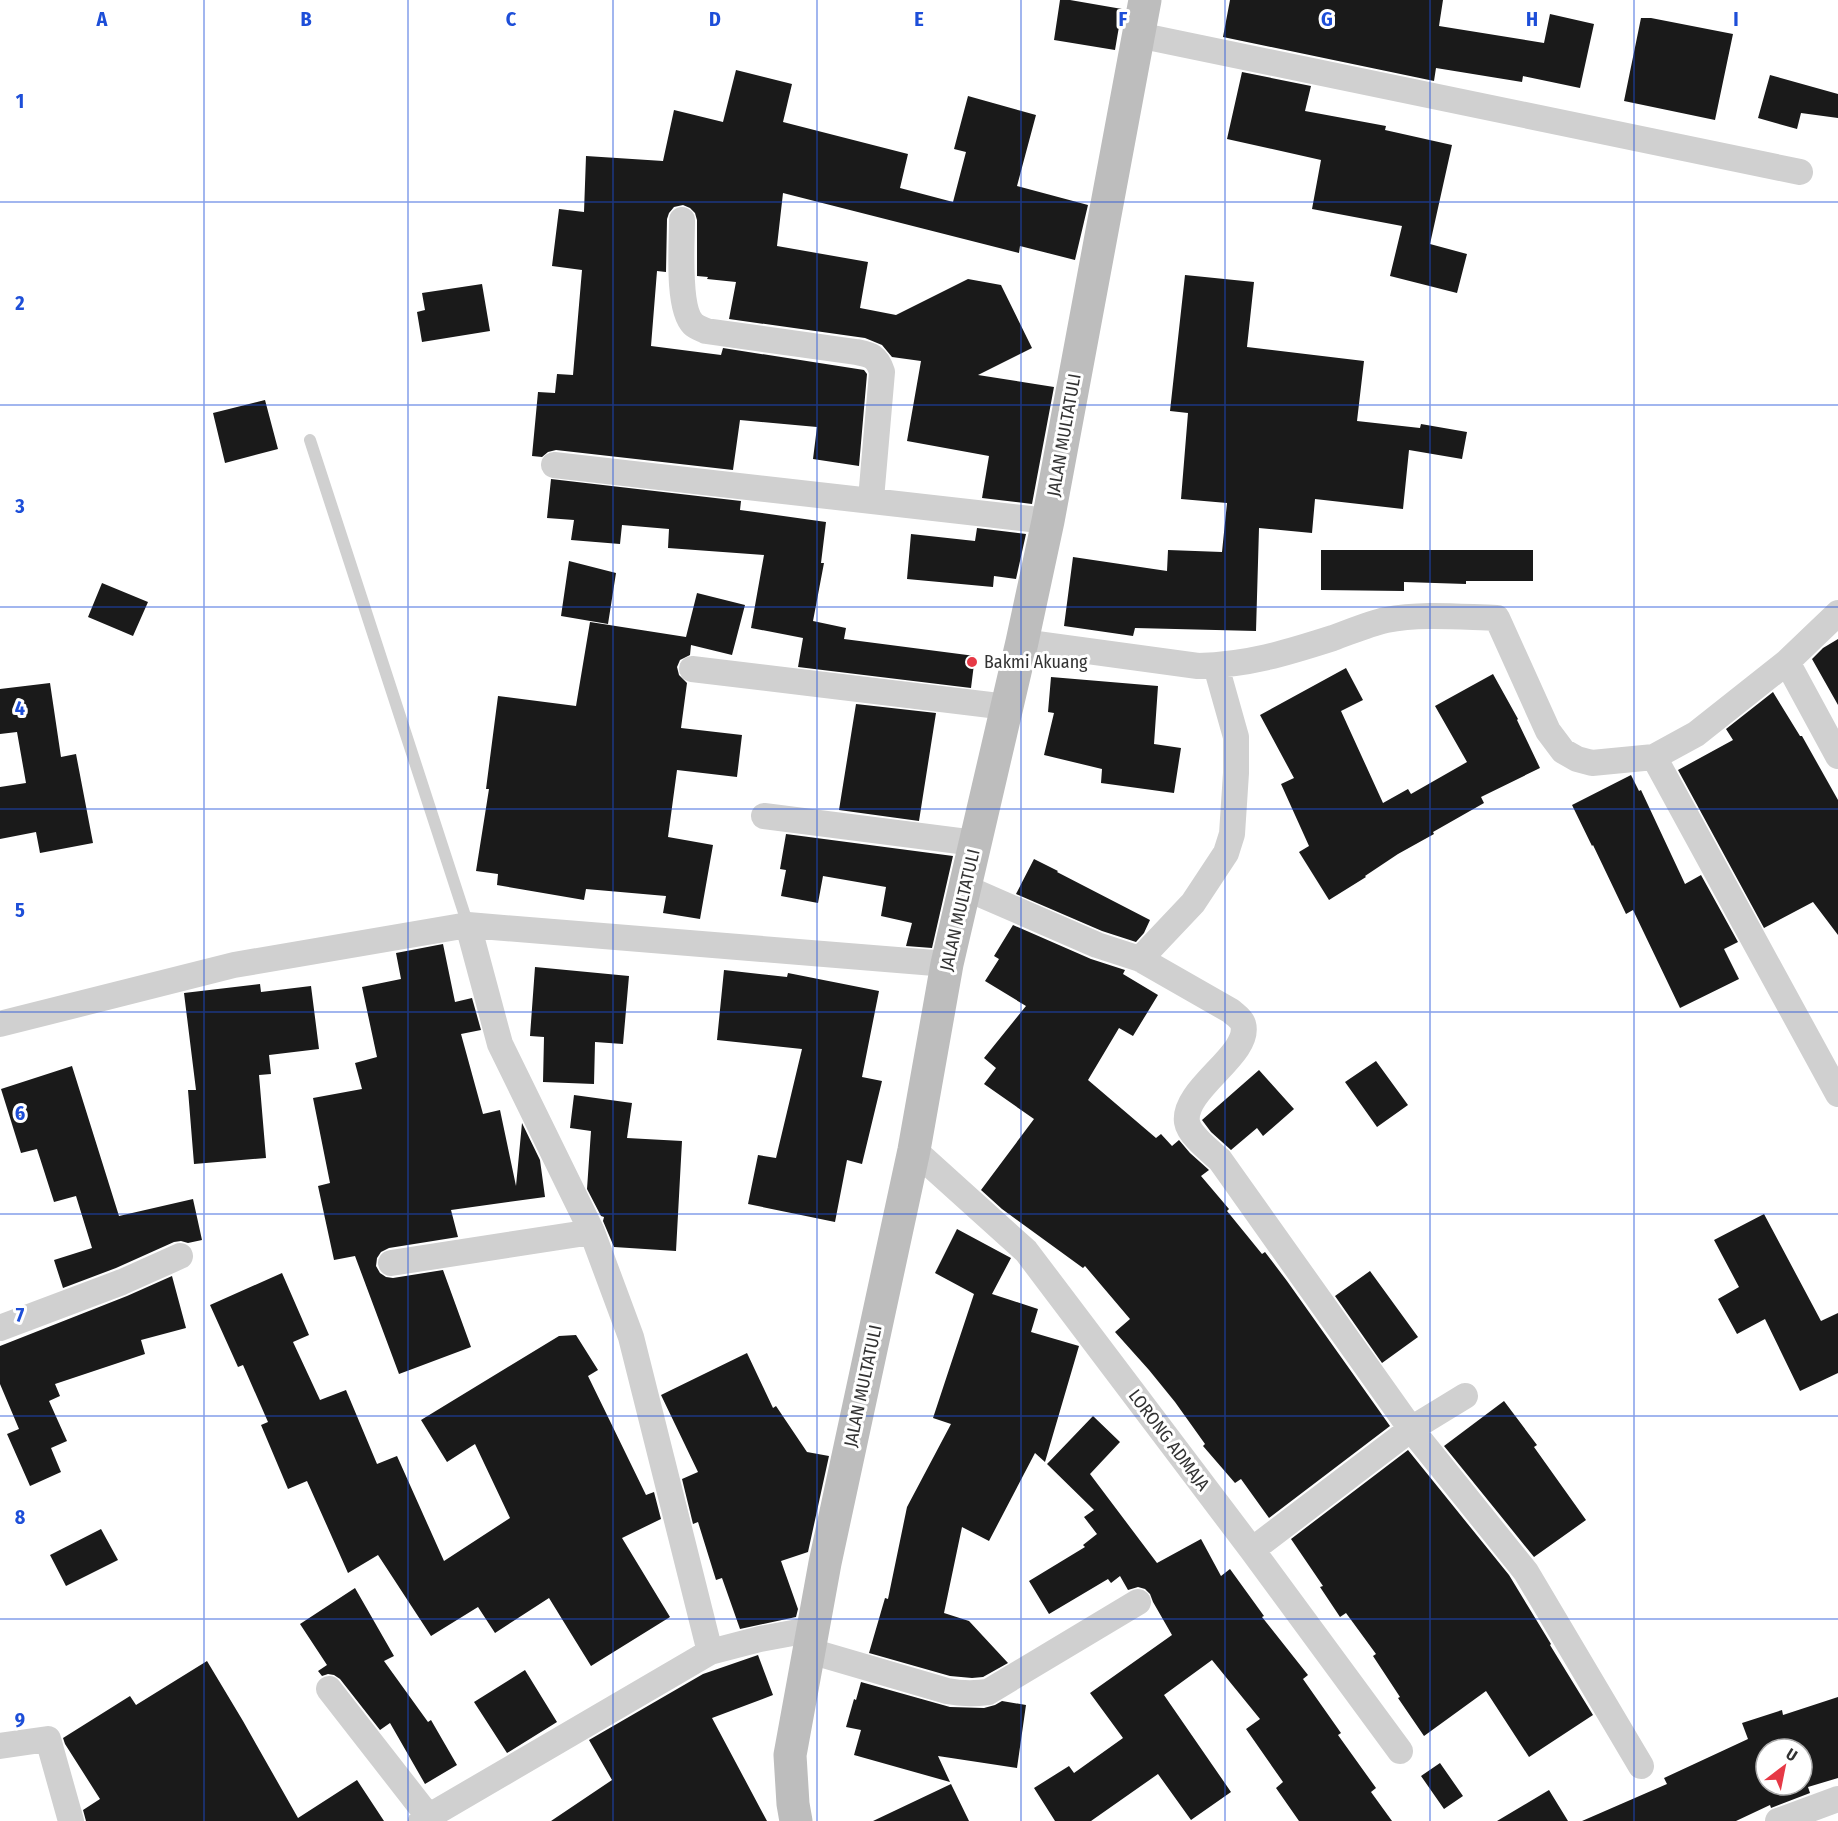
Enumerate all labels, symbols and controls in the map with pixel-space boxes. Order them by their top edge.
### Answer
text: A [96,7,109,31]
text: B [300,7,312,31]
text: C [506,7,517,31]
text: D [709,7,721,31]
text: E [914,7,924,31]
text: F [1119,7,1128,31]
text: G [1321,7,1333,31]
text: H [1526,7,1538,31]
text: I [1733,7,1739,31]
text: 1 [16,89,24,113]
text: 2 [14,291,25,315]
street label: JALAN MULTATULI [1042,372,1086,498]
text: 3 [14,494,25,518]
place label: Bakmi Akuang [984,651,1088,673]
marker: Bakmi Akuang [965,655,979,669]
text: 4 [15,696,25,720]
street label: JALAN MULTATULI [935,847,985,973]
text: 5 [15,898,25,922]
text: 6 [15,1101,25,1125]
text: 7 [16,1303,25,1327]
street label: JALAN MULTATULI [839,1323,887,1449]
street label: LORONG ADMAJA [1124,1385,1215,1495]
text: 8 [15,1505,26,1529]
text: 9 [15,1708,25,1732]
north arrow [1754,1737,1814,1797]
text: U [1783,1744,1801,1765]

